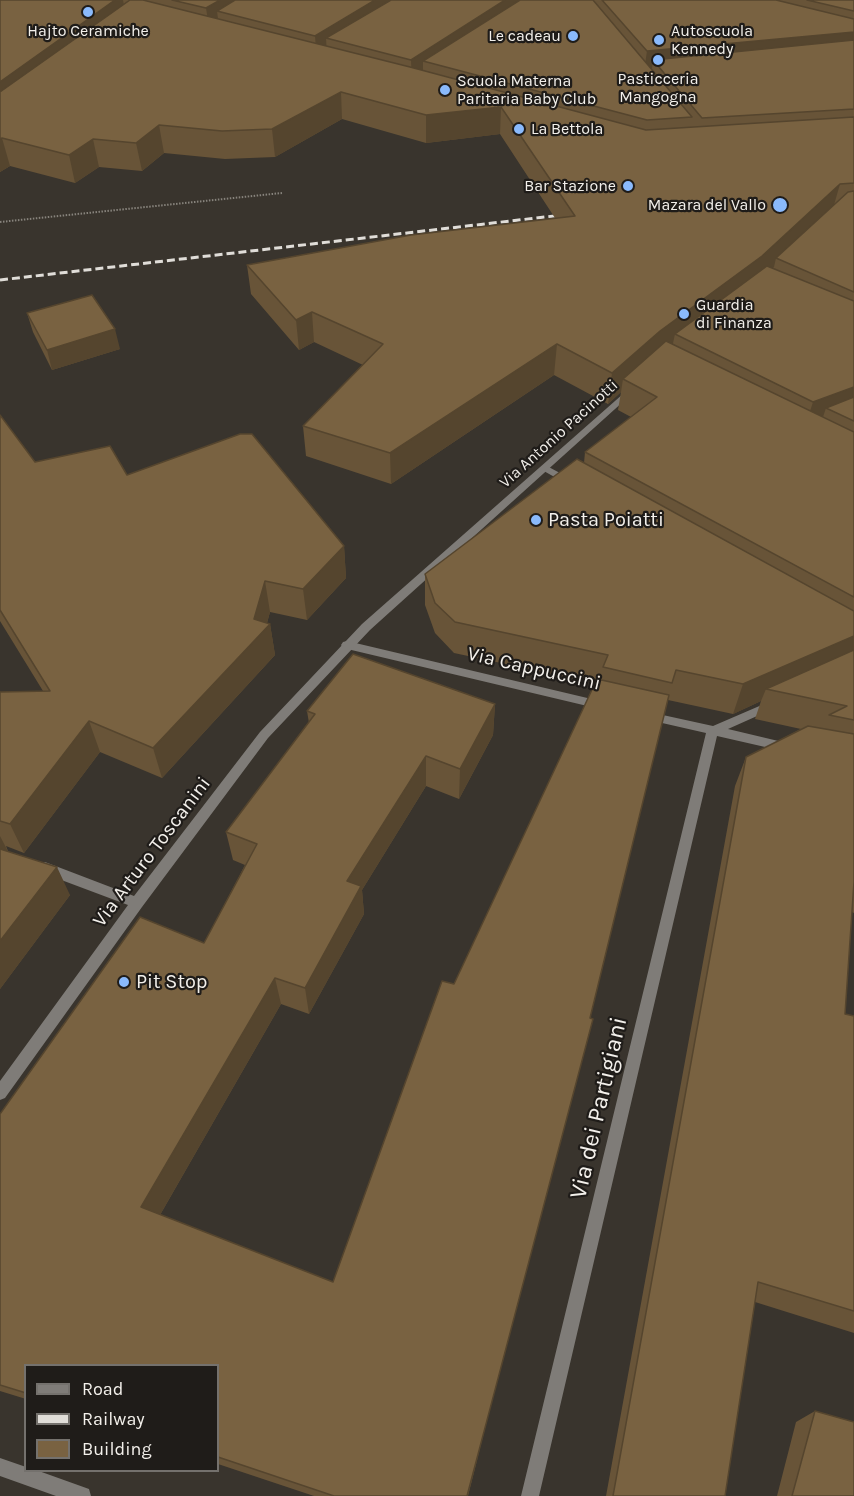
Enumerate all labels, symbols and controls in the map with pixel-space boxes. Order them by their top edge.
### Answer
marker: Hajto Ceramiche [81,5,95,19]
place label: Hajto Ceramiche [27,21,149,41]
place label: Autoscuola Kennedy [671,21,753,59]
place label: Le cadeau [488,26,561,46]
marker: Le cadeau [566,29,580,43]
marker: Autoscuola Kennedy [652,33,666,47]
marker: Pasticceria Mangogna [651,53,665,67]
place label: Pasticceria Mangogna [618,69,698,107]
place label: Scuola Materna Paritaria Baby Club [457,71,596,109]
marker: Scuola Materna Paritaria Baby Club [438,83,452,97]
place label: La Bettola [531,119,603,139]
marker: La Bettola [512,122,526,136]
place label: Bar Stazione [524,176,616,196]
marker: Bar Stazione [621,179,635,193]
place label: Mazara del Vallo [648,195,766,215]
marker: Mazara del Vallo [771,196,789,214]
place label: Guardia di Finanza [696,295,772,333]
marker: Guardia di Finanza [677,307,691,321]
street label: Via Antonio Pacinotti [496,376,622,492]
place label: Pasta Poiatti [548,508,664,532]
marker: Pasta Poiatti [529,513,543,527]
street label: Via Cappuccini [465,642,603,696]
street label: Via Arturo Toscanini [88,772,216,932]
place label: Pit Stop [136,970,208,994]
marker: Pit Stop [117,975,131,989]
street label: Via dei Partigiani [564,1014,634,1202]
legend [24,1364,219,1472]
text: Road [82,1378,123,1400]
text: Railway [82,1408,145,1430]
text: Building [82,1438,152,1460]

